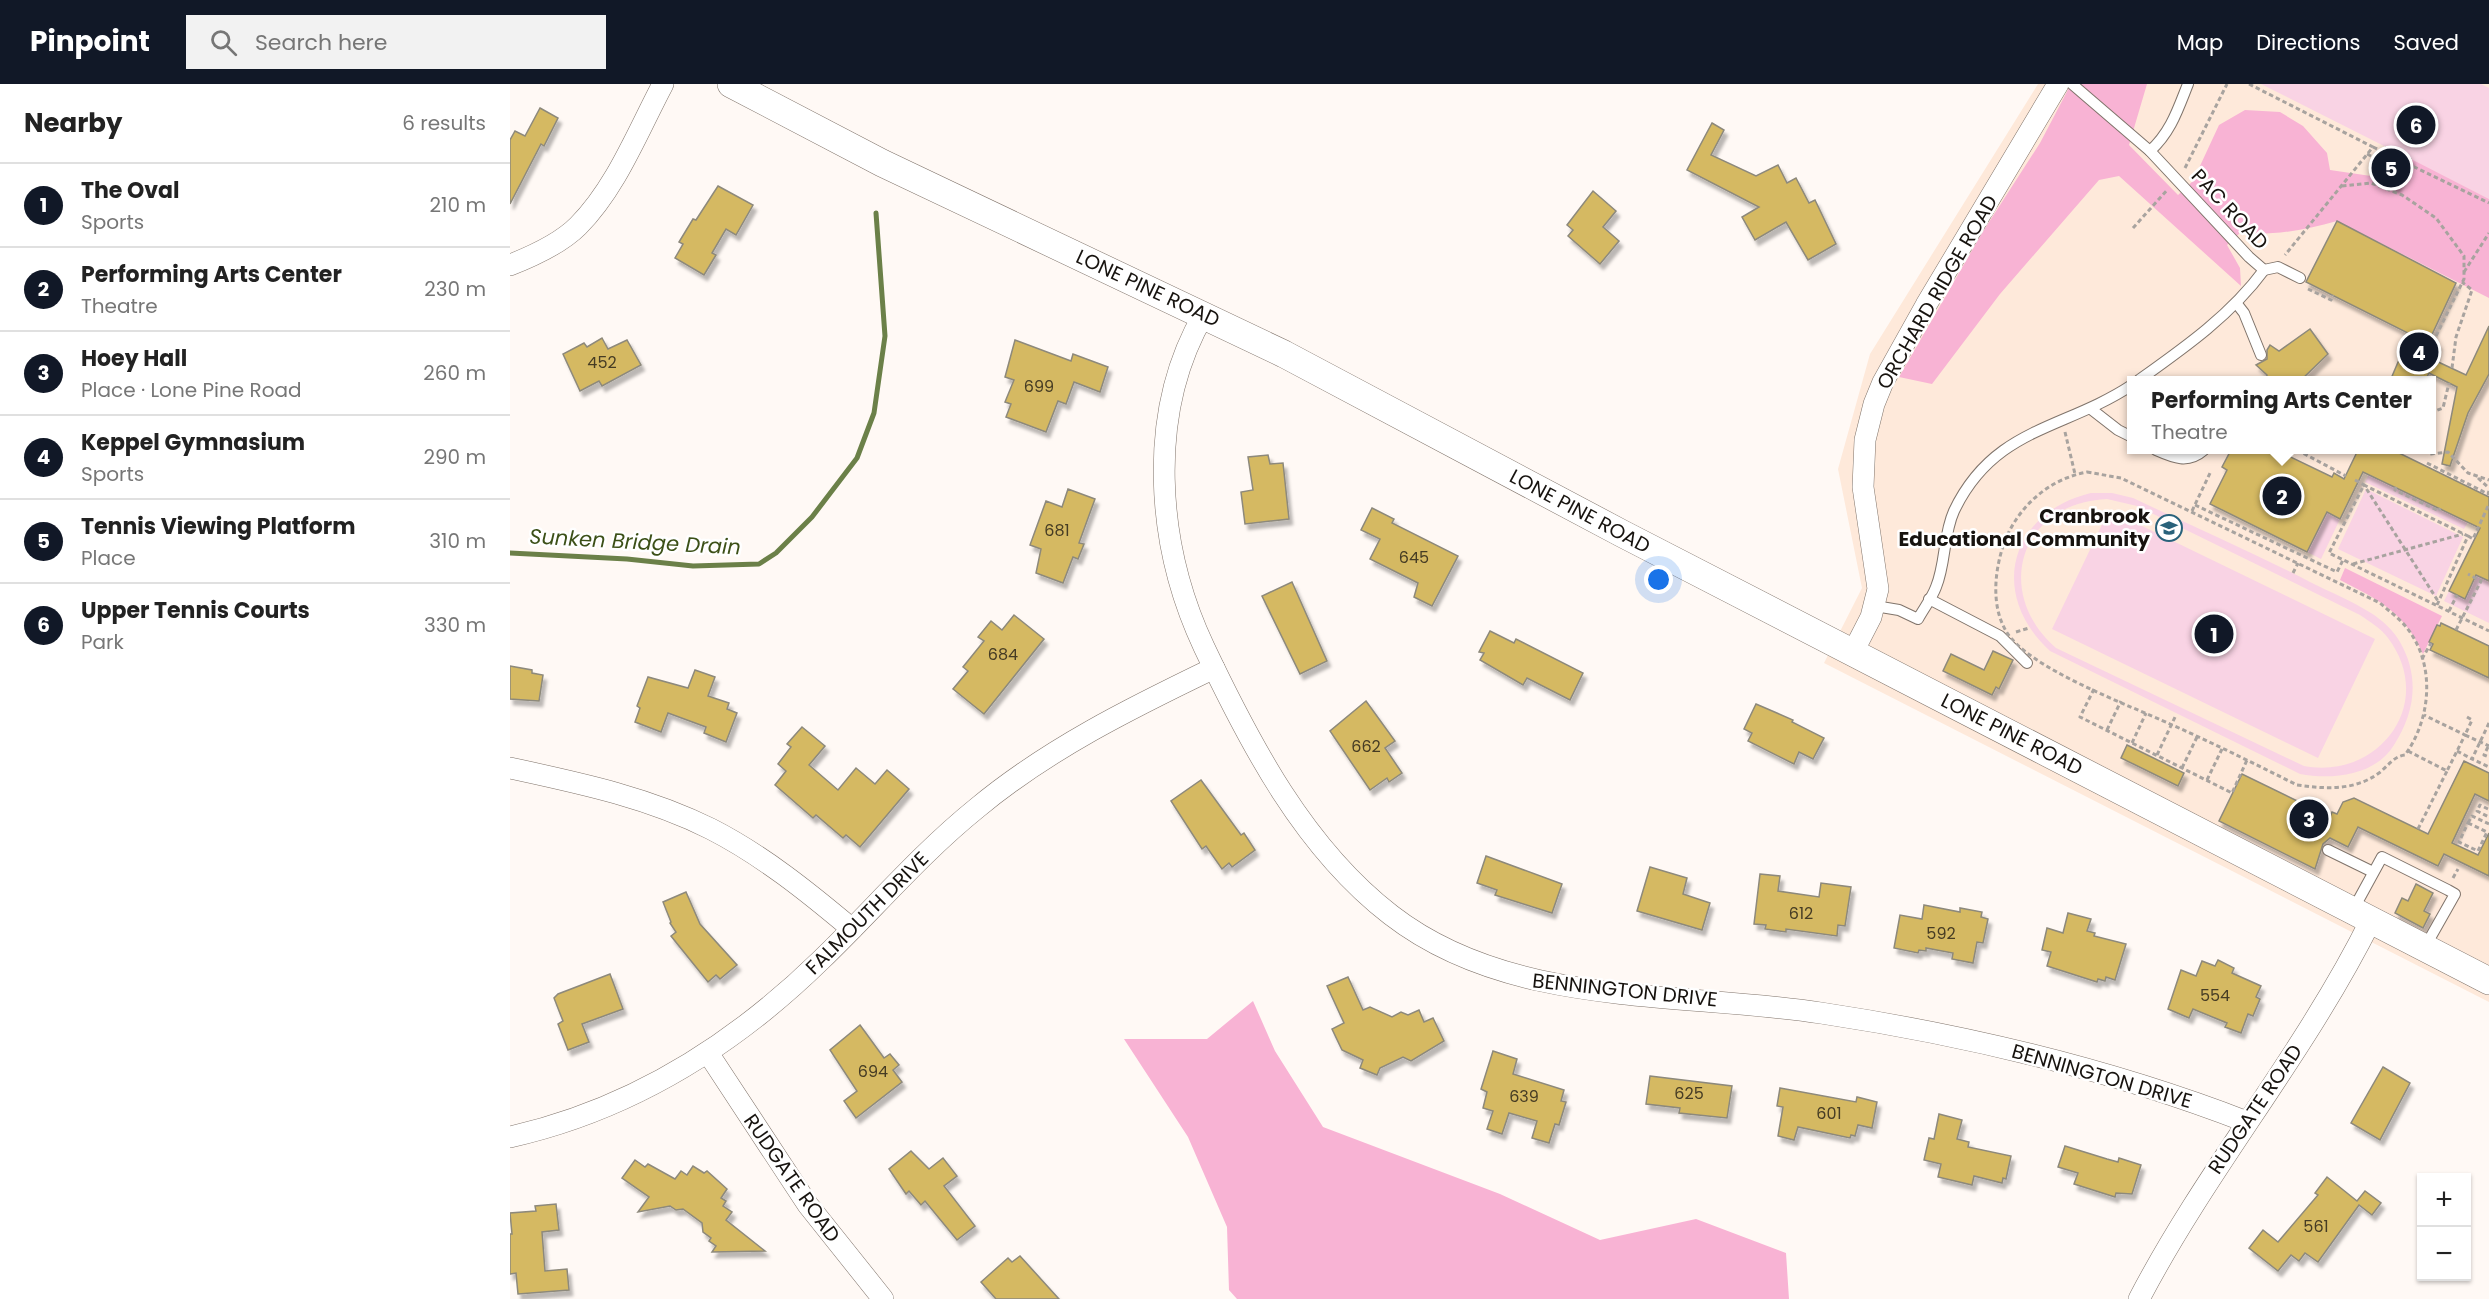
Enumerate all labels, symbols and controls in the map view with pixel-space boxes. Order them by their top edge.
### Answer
search box [186,15,606,69]
text: Pinpoint [30,22,150,61]
icon: search [207,26,240,59]
text: Search here [255,27,387,58]
text: Map [2177,28,2223,57]
text: Directions [2256,28,2360,57]
text: Saved [2393,28,2459,57]
pin: 6 [2396,102,2436,147]
text: Nearby [24,105,122,141]
text: 6 results [402,109,486,137]
pin: 5 [2372,146,2410,190]
street label: PAC ROAD [2185,162,2275,256]
text: The Oval [81,175,180,206]
street label: ORCHARD RIDGE ROAD [1870,190,2004,394]
text: 1 [40,191,47,219]
text: 210 m [430,191,486,219]
text: Sports [81,208,144,236]
street label: LONE PINE ROAD [1072,242,1224,334]
text: Performing Arts Center [81,259,342,290]
text: 2 [38,275,49,303]
text: 230 m [424,275,486,303]
text: Theatre [81,292,158,320]
pin: 4 [2400,330,2438,374]
text: Hoey Hall [81,343,187,374]
house number: 452 [587,351,617,374]
text: 3 [37,359,50,387]
text: 260 m [423,359,486,387]
house number: 699 [1024,375,1054,398]
text: Place · Lone Pine Road [81,376,302,404]
popup [2127,376,2436,454]
text: Performing Arts Center [2151,385,2412,416]
text: Theatre [2151,418,2228,446]
text: Keppel Gymnasium [81,427,305,458]
text: 4 [37,443,50,471]
text: 290 m [423,443,486,471]
text: Sports [81,460,144,488]
street label: LONE PINE ROAD [1505,462,1655,560]
pin: 2 [2262,474,2302,518]
place label: Cranbrook Educational Community [1899,502,2151,553]
text: Tennis Viewing Platform [81,511,355,542]
school or university icon: Cranbrook Educational Community [2154,513,2184,543]
house number: 681 [1044,519,1070,542]
water label: Sunken Bridge Drain [529,521,741,562]
text: 5 [37,527,50,555]
text: 310 m [429,527,486,555]
text: Place [81,544,136,572]
house number: 645 [1399,546,1429,569]
your location [1644,565,1673,594]
text: Upper Tennis Courts [81,595,310,626]
text: 6 [37,611,50,639]
text: 330 m [424,611,486,639]
pin: 1 [2194,612,2234,656]
text: Park [81,628,124,656]
house number: 684 [988,643,1018,666]
street label: LONE PINE ROAD [1936,686,2088,782]
house number: 662 [1351,735,1381,758]
pin: 3 [2290,796,2328,842]
street label: FALMOUTH DRIVE [799,845,935,981]
house number: 612 [1789,902,1813,925]
house number: 592 [1926,922,1956,945]
street label: BENNINGTON DRIVE [1531,966,1719,1014]
house number: 554 [2200,984,2230,1007]
street label: BENNINGTON DRIVE [2009,1037,2195,1115]
street label: RUDGATE ROAD [2201,1039,2309,1179]
house number: 694 [858,1060,888,1083]
house number: 625 [1674,1082,1704,1105]
house number: 639 [1509,1085,1539,1108]
house number: 601 [1816,1102,1842,1125]
street label: RUDGATE ROAD [737,1108,847,1248]
map controls [2417,1173,2471,1281]
button: + [2417,1173,2471,1227]
house number: 561 [2303,1215,2329,1238]
button: − [2417,1227,2471,1281]

